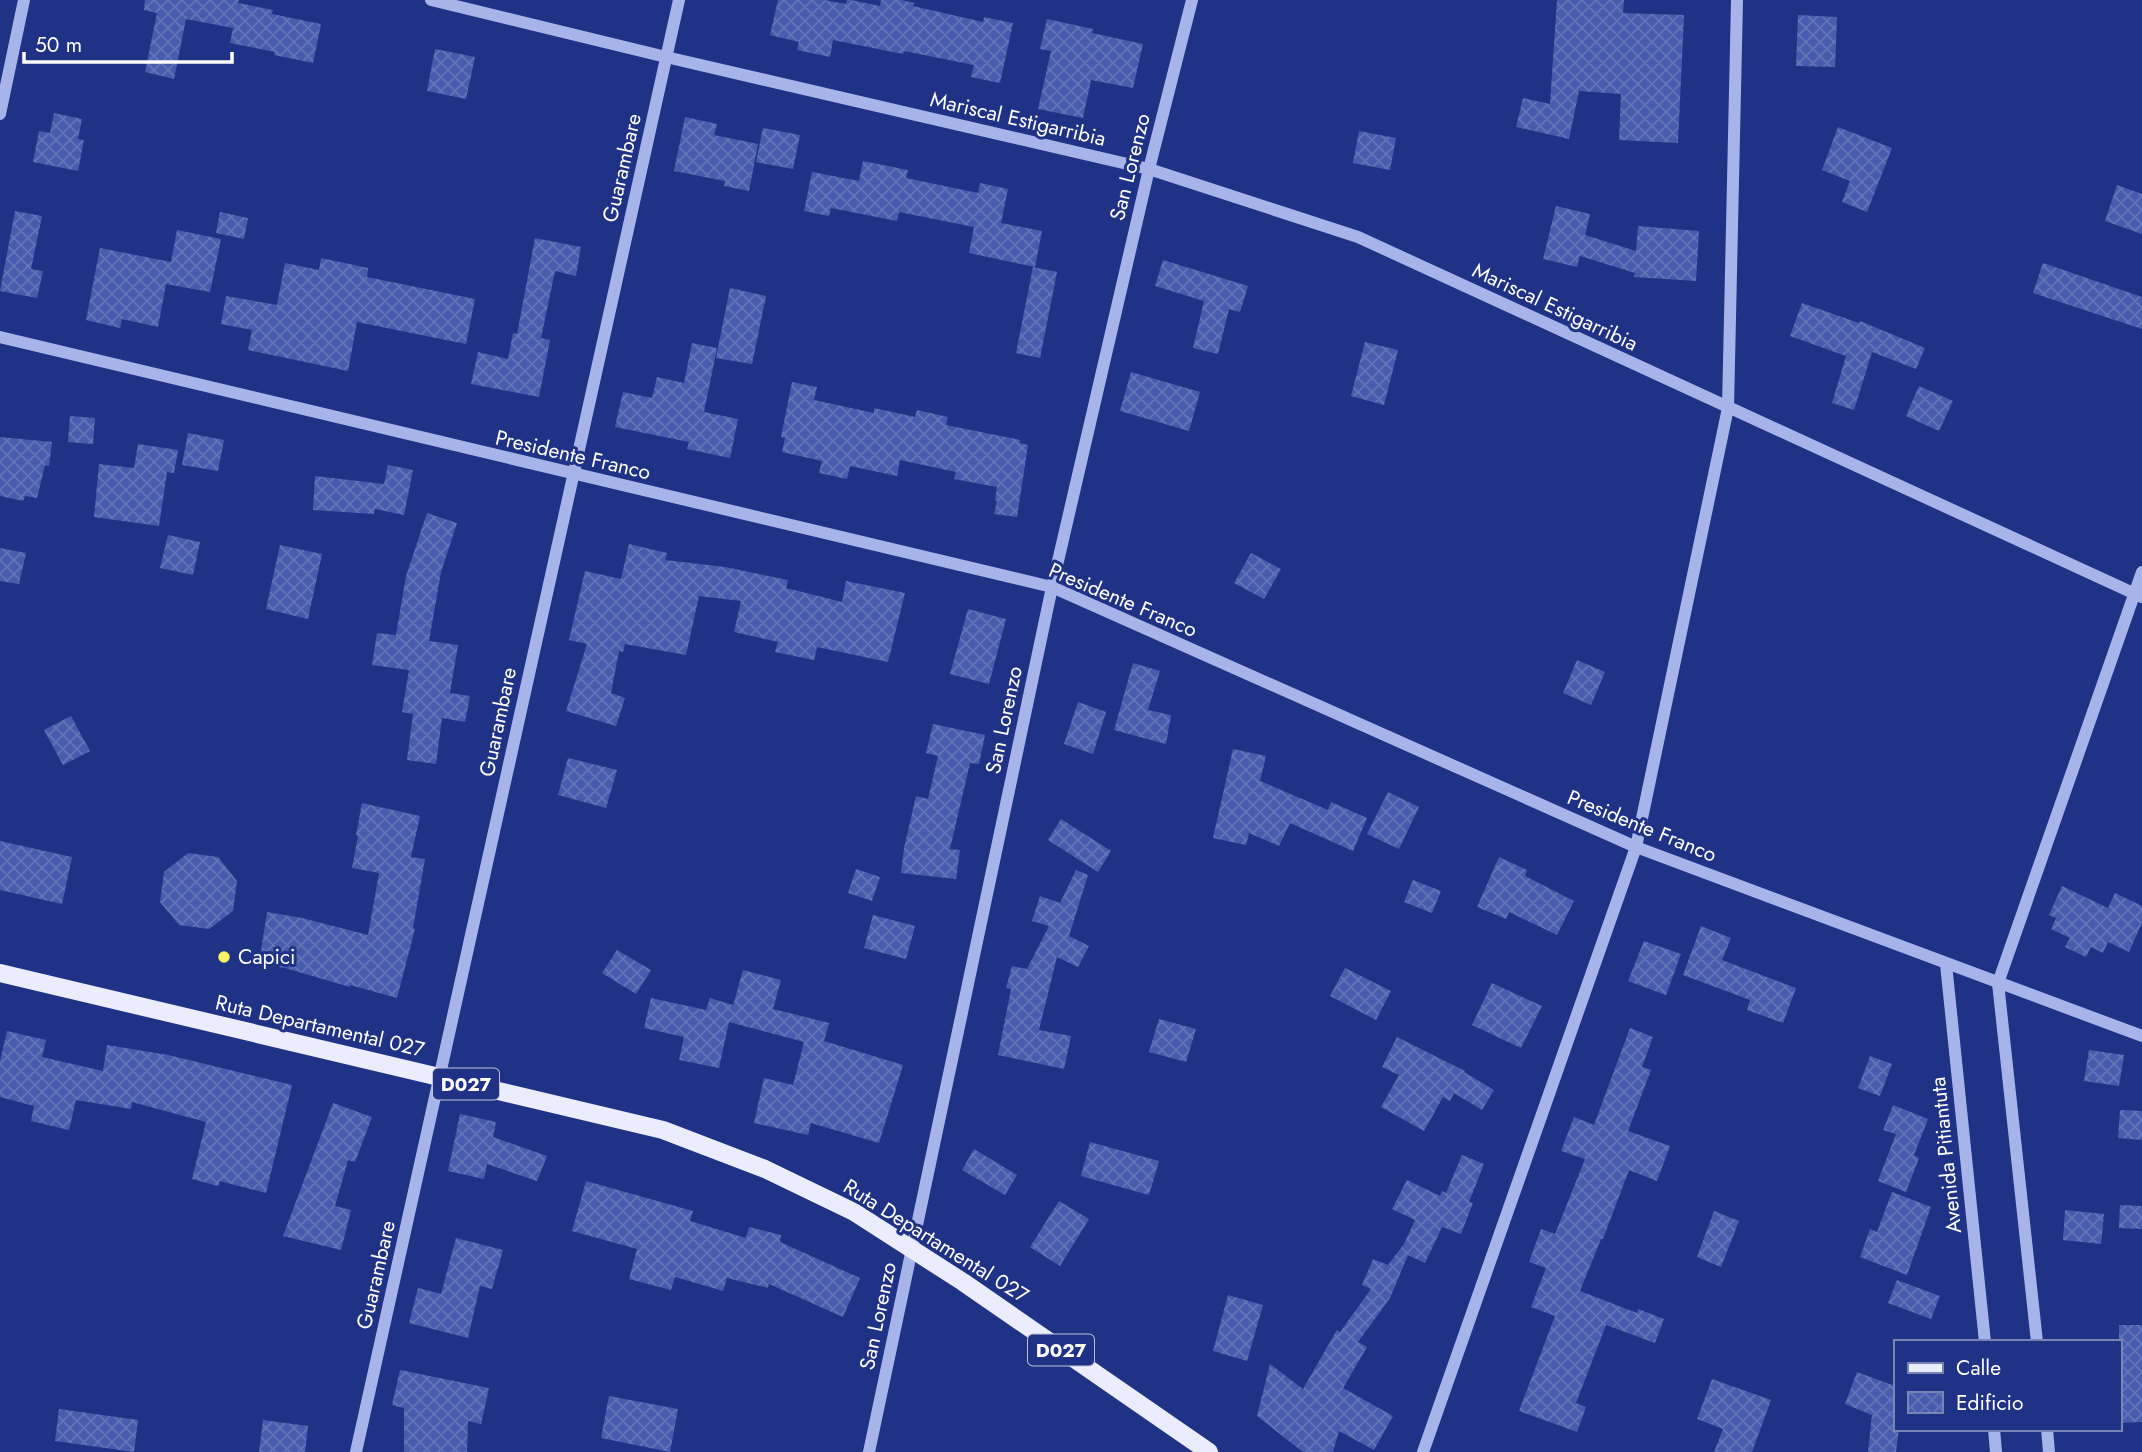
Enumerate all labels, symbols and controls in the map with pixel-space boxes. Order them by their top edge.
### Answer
scale bar [24,21,233,65]
text: 50 m [35,30,82,60]
street label: Mariscal Estigarribia [927,84,1109,154]
street label: Guarambare [595,110,649,225]
street label: San Lorenzo [1102,110,1158,224]
street label: Mariscal Estigarribia [1467,255,1643,359]
street label: Presidente Franco [492,423,654,487]
street label: Presidente Franco [1044,555,1202,645]
street label: San Lorenzo [978,663,1030,777]
street label: Guarambare [472,664,524,779]
street label: Presidente Franco [1563,782,1721,870]
place label: Capici [238,942,295,972]
marker: Capici [216,949,232,965]
street label: Ruta Departamental 027 [212,987,428,1065]
road number: D027 [433,1068,499,1100]
street label: Avenida Pitiantuta [1923,1075,1969,1235]
street label: Ruta Departamental 027 [837,1172,1035,1310]
street label: Guarambare [349,1217,403,1332]
street label: San Lorenzo [852,1259,904,1373]
road number: D027 [1028,1334,1094,1366]
legend [1894,1340,2121,1431]
text: Calle [1956,1353,2001,1383]
text: Edificio [1956,1388,2023,1418]

